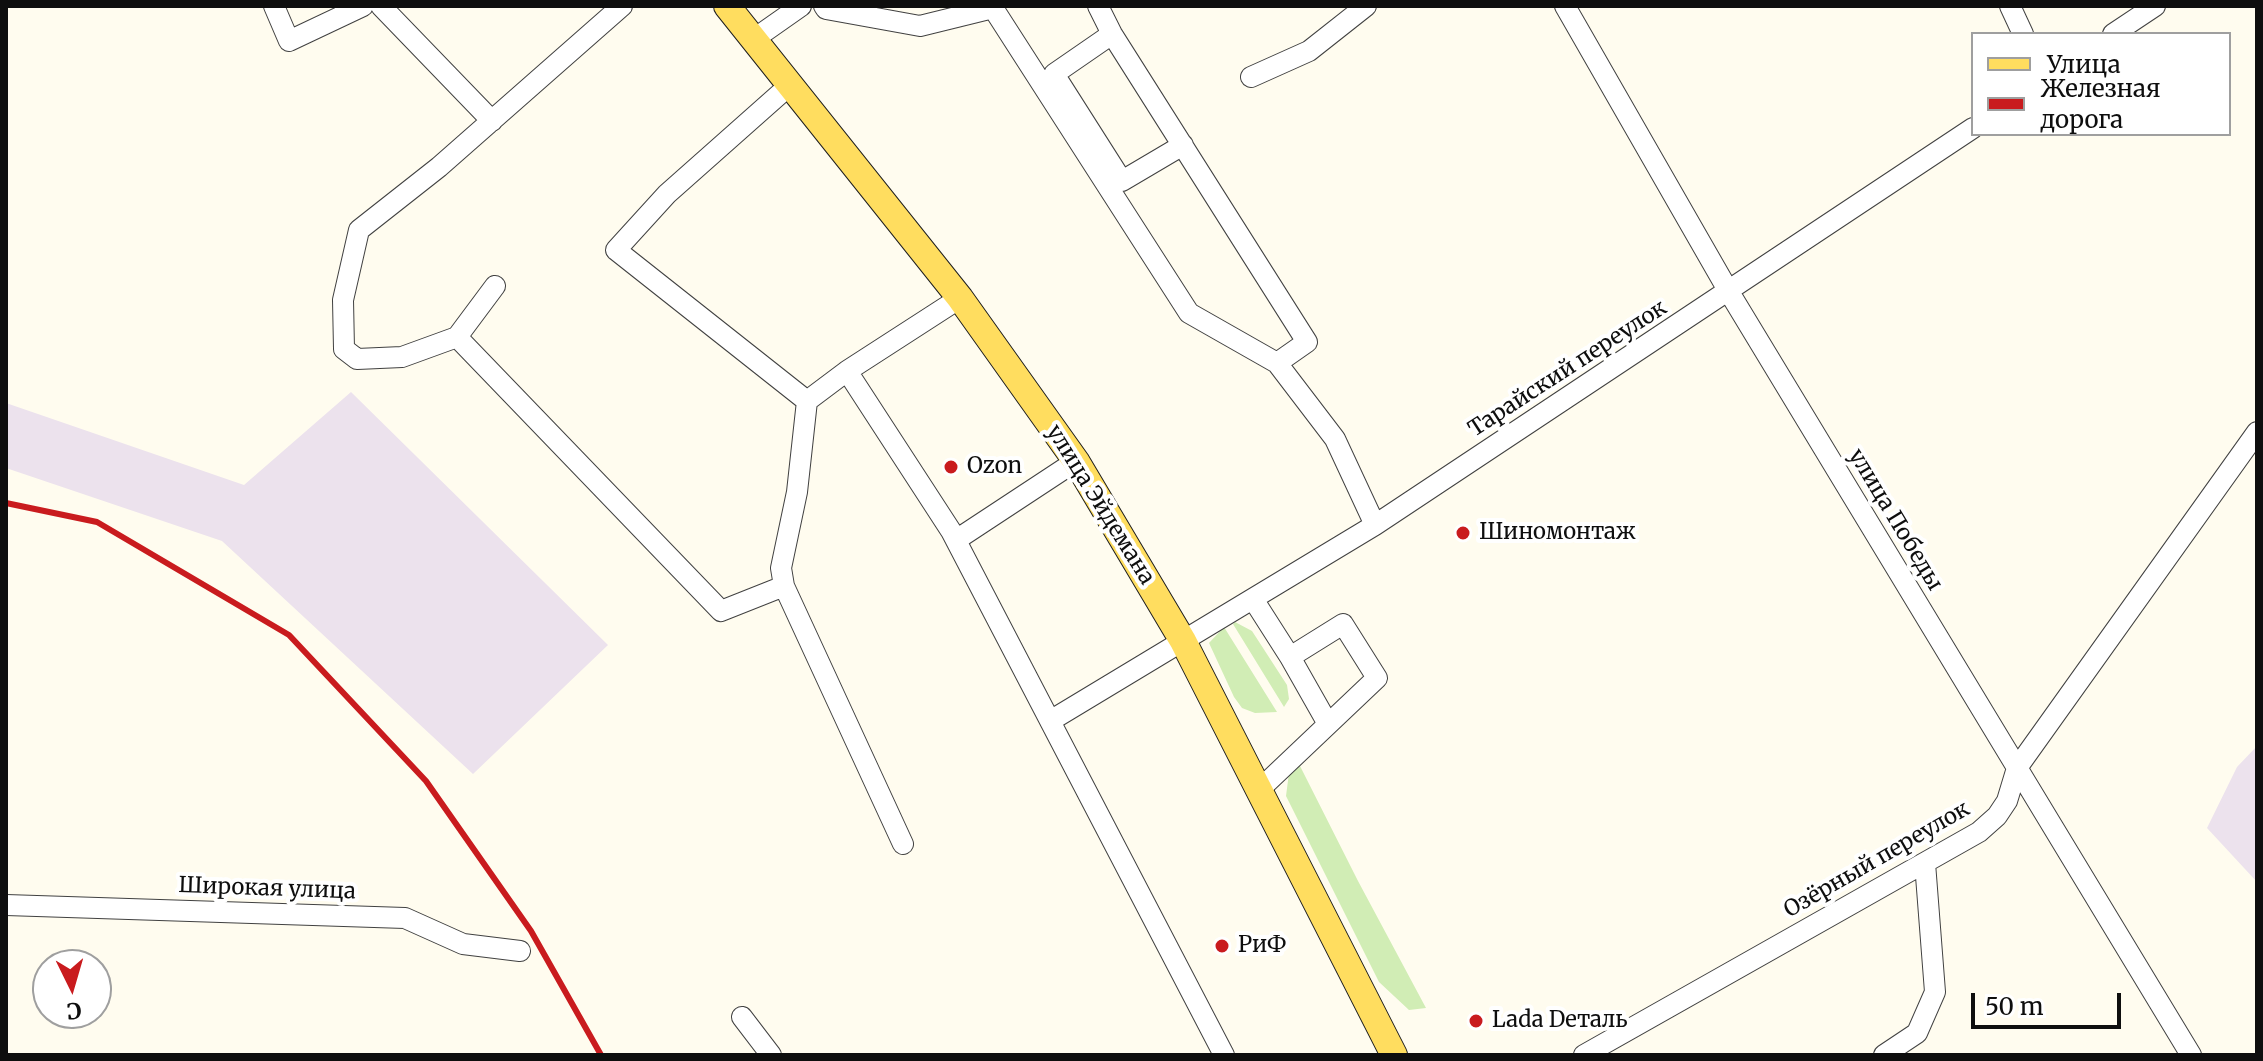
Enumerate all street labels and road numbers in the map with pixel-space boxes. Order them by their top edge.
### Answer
street label: Тарайский переулок [1464,295,1672,443]
street label: улица Эйдемана [1040,420,1160,590]
street label: улица Победы [1842,444,1948,596]
street label: Озёрный переулок [1780,796,1974,924]
street label: Широкая улица [178,873,356,905]

